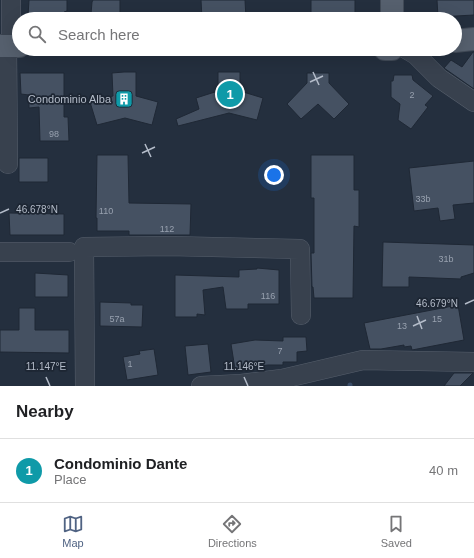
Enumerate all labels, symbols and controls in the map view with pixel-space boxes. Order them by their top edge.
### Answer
search box [12,12,462,56]
icon: search [26,23,48,45]
text: Search here [58,26,140,43]
pin: 1 [217,79,243,109]
building icon: Condominio Alba [114,89,134,109]
house number: 2 [409,90,415,100]
place label: Condominio Alba [28,93,112,105]
house number: 98 [49,129,59,139]
your location [264,165,284,185]
house number: 33b [415,194,431,204]
text: 46.678°N [16,204,58,215]
house number: 110 [99,206,113,216]
house number: 112 [160,224,174,234]
house number: 31b [438,254,454,264]
house number: 116 [261,291,275,301]
text: 46.679°N [416,298,458,309]
house number: 57a [109,314,125,324]
house number: 15 [432,314,442,324]
house number: 13 [397,321,407,331]
house number: 7 [277,346,283,356]
house number: 1 [127,359,133,369]
text: 11.147°E [26,361,67,372]
text: 11.146°E [224,361,265,372]
text: Nearby [16,402,74,421]
text: Condominio Dante [54,455,187,472]
text: 1 [25,463,33,478]
text: 40 m [429,463,458,478]
text: Place [54,472,87,487]
tab: Map [62,513,84,549]
tab: Directions [208,513,257,549]
tab: Saved [381,513,412,549]

